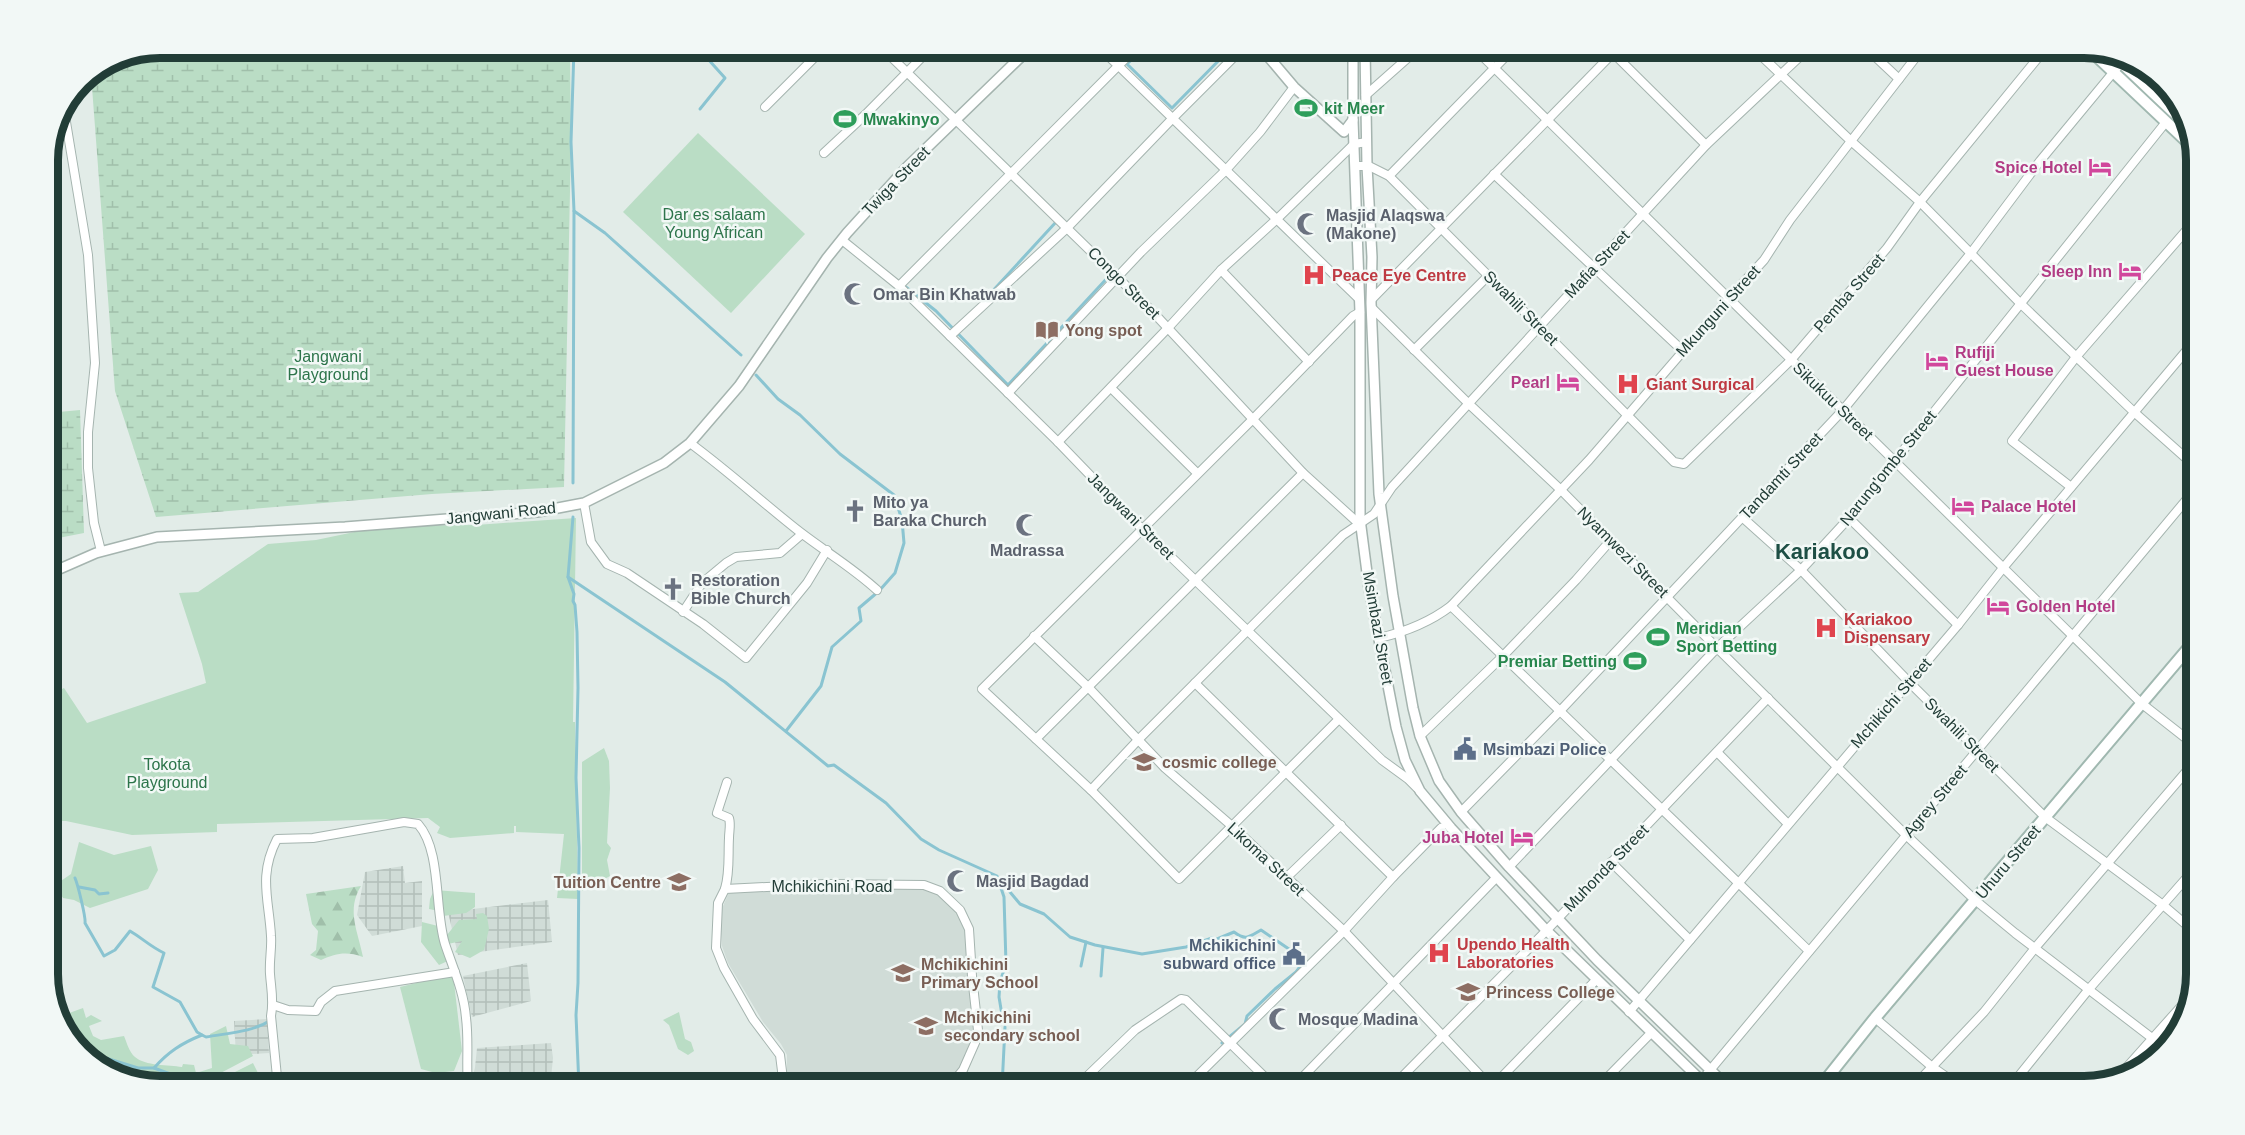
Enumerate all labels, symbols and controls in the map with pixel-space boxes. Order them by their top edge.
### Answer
sports icon: kit Meer [1293,95,1319,121]
place label: kit Meer [1324,100,1384,117]
sports icon: Mwakinyo [832,106,858,132]
place label: Mwakinyo [863,111,940,128]
street label: Twiga Street [859,143,933,219]
hotel icon: Spice Hotel [2087,154,2113,180]
place label: Spice Hotel [1995,159,2082,176]
park label: Dar es salaam Young African [662,206,766,241]
place label: Masjid Alaqswa (Makone) [1326,207,1445,242]
mosque icon: Masjid Alaqswa (Makone) [1295,211,1321,237]
street label: Mafia Street [1561,226,1633,301]
street label: Congo Street [1085,244,1164,323]
street label: Pemba Street [1810,250,1888,335]
hotel icon: Sleep Inn [2117,258,2143,284]
hospital icon: Peace Eye Centre [1301,262,1327,288]
street label: Mkunguni Street [1673,262,1764,360]
place label: Sleep Inn [2041,263,2112,280]
place label: Peace Eye Centre [1332,267,1466,284]
street label: Swahili Street [1480,267,1562,349]
mosque icon: Omar Bin Khatwab [842,281,868,307]
place label: Omar Bin Khatwab [873,286,1016,303]
library icon: Yong spot [1034,317,1060,343]
place label: Yong spot [1065,322,1143,339]
place label: Rufiji Guest House [1955,344,2054,379]
park label: Jangwani Playground [288,348,368,383]
hotel icon: Rufiji Guest House [1924,348,1950,374]
street label: Sikukuu Street [1790,359,1877,444]
hotel icon: Pearl [1555,369,1581,395]
hospital icon: Giant Surgical [1615,371,1641,397]
place label: Pearl [1511,374,1550,391]
place label: Giant Surgical [1646,376,1754,393]
street label: Narung'ombe Street [1836,407,1940,529]
street label: Tandamti Street [1737,429,1826,523]
street label: Jangwani Street [1084,469,1178,563]
hotel icon: Palace Hotel [1950,493,1976,519]
place label: Mito ya Baraka Church [873,494,987,529]
church icon: Mito ya Baraka Church [842,498,868,524]
place label: Palace Hotel [1981,498,2076,515]
street label: Jangwani Road [445,499,557,527]
street label: Nyamwezi Street [1574,503,1672,601]
mosque icon: Madrassa [1014,512,1040,538]
district label: Kariakoo [1775,539,1869,564]
place label: Madrassa [990,542,1064,559]
street label: Msimbazi Street [1360,570,1396,686]
place label: Restoration Bible Church [691,572,791,607]
church icon: Restoration Bible Church [660,576,686,602]
hotel icon: Golden Hotel [1985,593,2011,619]
place label: Golden Hotel [2016,598,2116,615]
place label: Kariakoo Dispensary [1844,611,1930,646]
hospital icon: Kariakoo Dispensary [1813,615,1839,641]
place label: Meridian Sport Betting [1676,620,1777,655]
sports icon: Meridian Sport Betting [1645,624,1671,650]
sports icon: Premiar Betting [1622,648,1648,674]
place label: Premiar Betting [1498,653,1617,670]
street label: Mchikichi Street [1848,654,1935,751]
street label: Swahili Street [1921,694,2003,776]
public building icon: Msimbazi Police [1452,736,1478,762]
place label: Msimbazi Police [1483,741,1607,758]
school or university icon: cosmic college [1131,749,1157,775]
place label: cosmic college [1162,754,1277,771]
park label: Tokota Playground [127,756,207,791]
street label: Agrey Street [1900,761,1970,841]
street label: Likoma Street [1224,819,1308,899]
street label: Muhonda Street [1560,821,1652,915]
street label: Uhuru Street [1972,821,2044,902]
hotel icon: Juba Hotel [1509,824,1535,850]
place label: Juba Hotel [1422,829,1504,846]
mosque icon: Masjid Bagdad [945,868,971,894]
school or university icon: Tuition Centre [666,869,692,895]
place label: Masjid Bagdad [976,873,1089,890]
place label: Tuition Centre [554,874,661,891]
street label: Mchikichini Road [772,878,892,895]
place label: Upendo Health Laboratories [1457,936,1570,971]
place label: Mchikichini subward office [1163,937,1276,972]
hospital icon: Upendo Health Laboratories [1426,940,1452,966]
public building icon: Mchikichini subward office [1281,941,1307,967]
place label: Mchikichini Primary School [921,956,1038,991]
school or university icon: Mchikichini Primary School [890,960,916,986]
school or university icon: Princess College [1455,979,1481,1005]
place label: Princess College [1486,984,1615,1001]
mosque icon: Mosque Madina [1267,1006,1293,1032]
place label: Mchikichini secondary school [944,1009,1080,1044]
place label: Mosque Madina [1298,1011,1418,1028]
school or university icon: Mchikichini secondary school [913,1013,939,1039]

